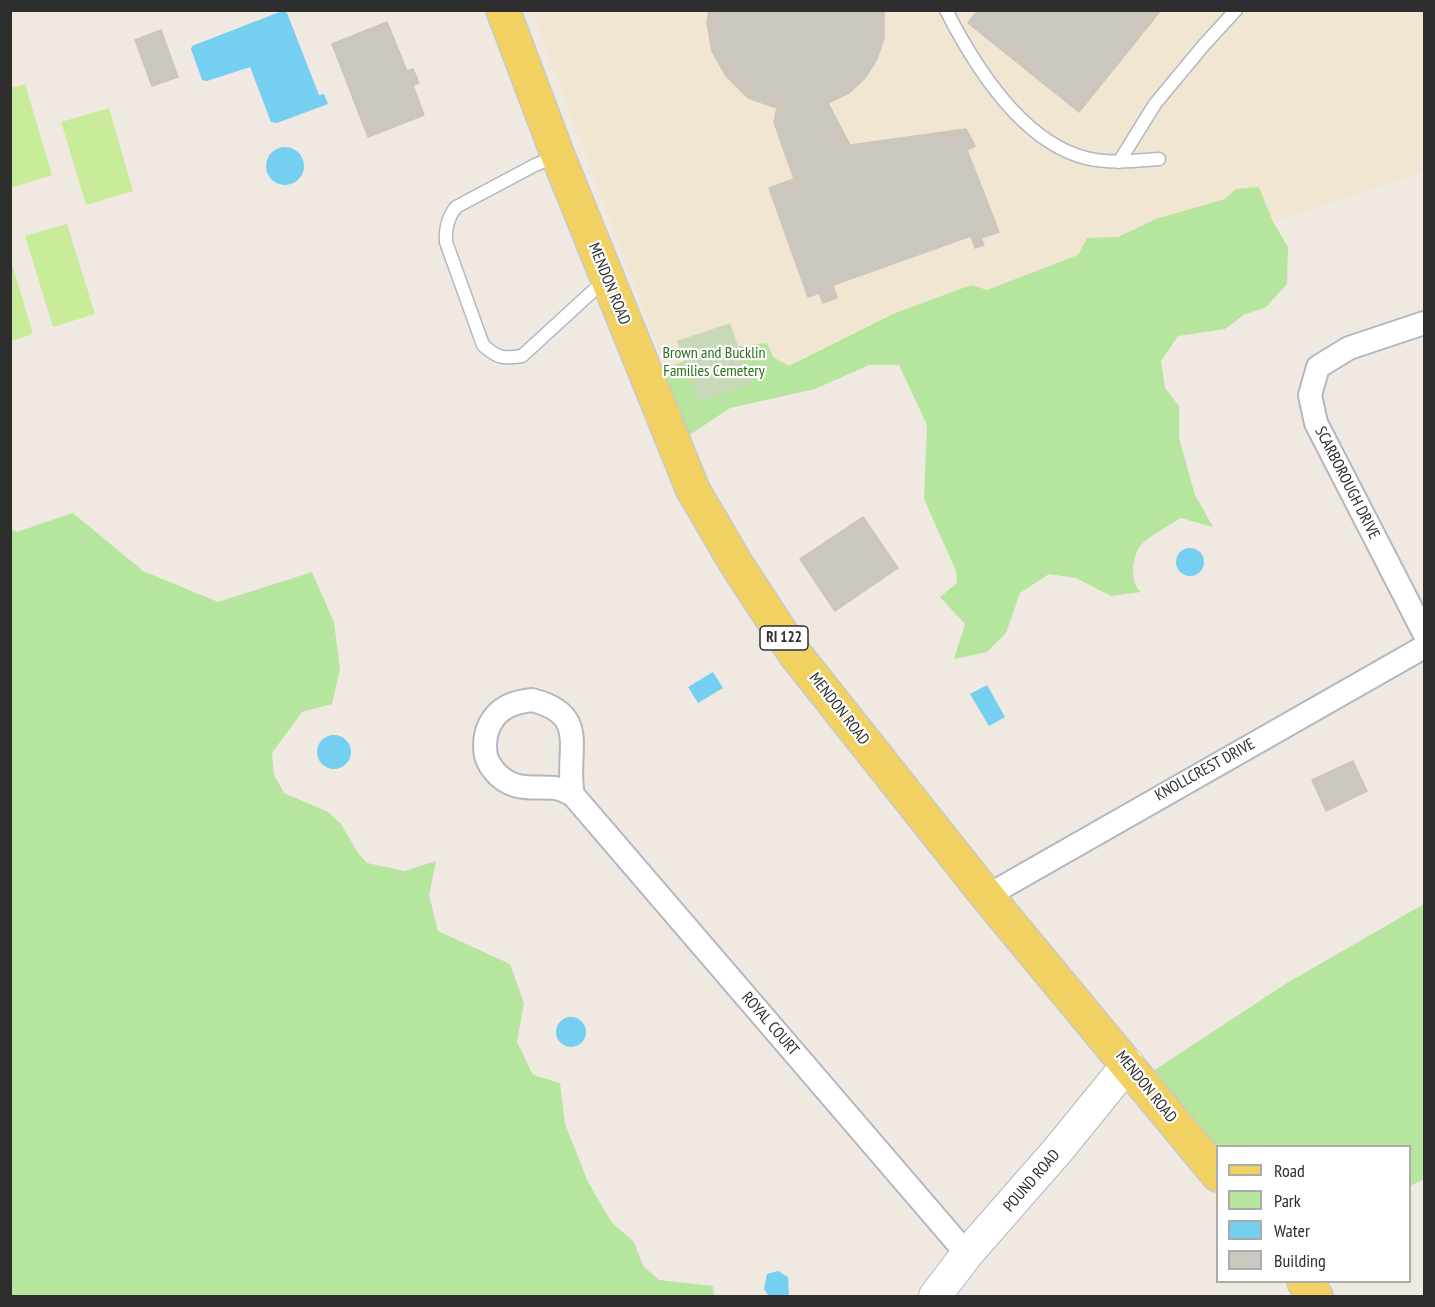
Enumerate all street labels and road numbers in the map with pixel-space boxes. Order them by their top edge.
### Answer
street label: MENDON ROAD [584,240,634,328]
street label: SCARBOROUGH DRIVE [1310,424,1384,542]
road number: RI 122 [760,626,808,650]
street label: MENDON ROAD [805,669,873,749]
street label: KNOLLCREST DRIVE [1152,735,1258,805]
street label: ROYAL COURT [737,988,803,1060]
street label: MENDON ROAD [1111,1047,1181,1127]
street label: POUND ROAD [1000,1146,1064,1216]

